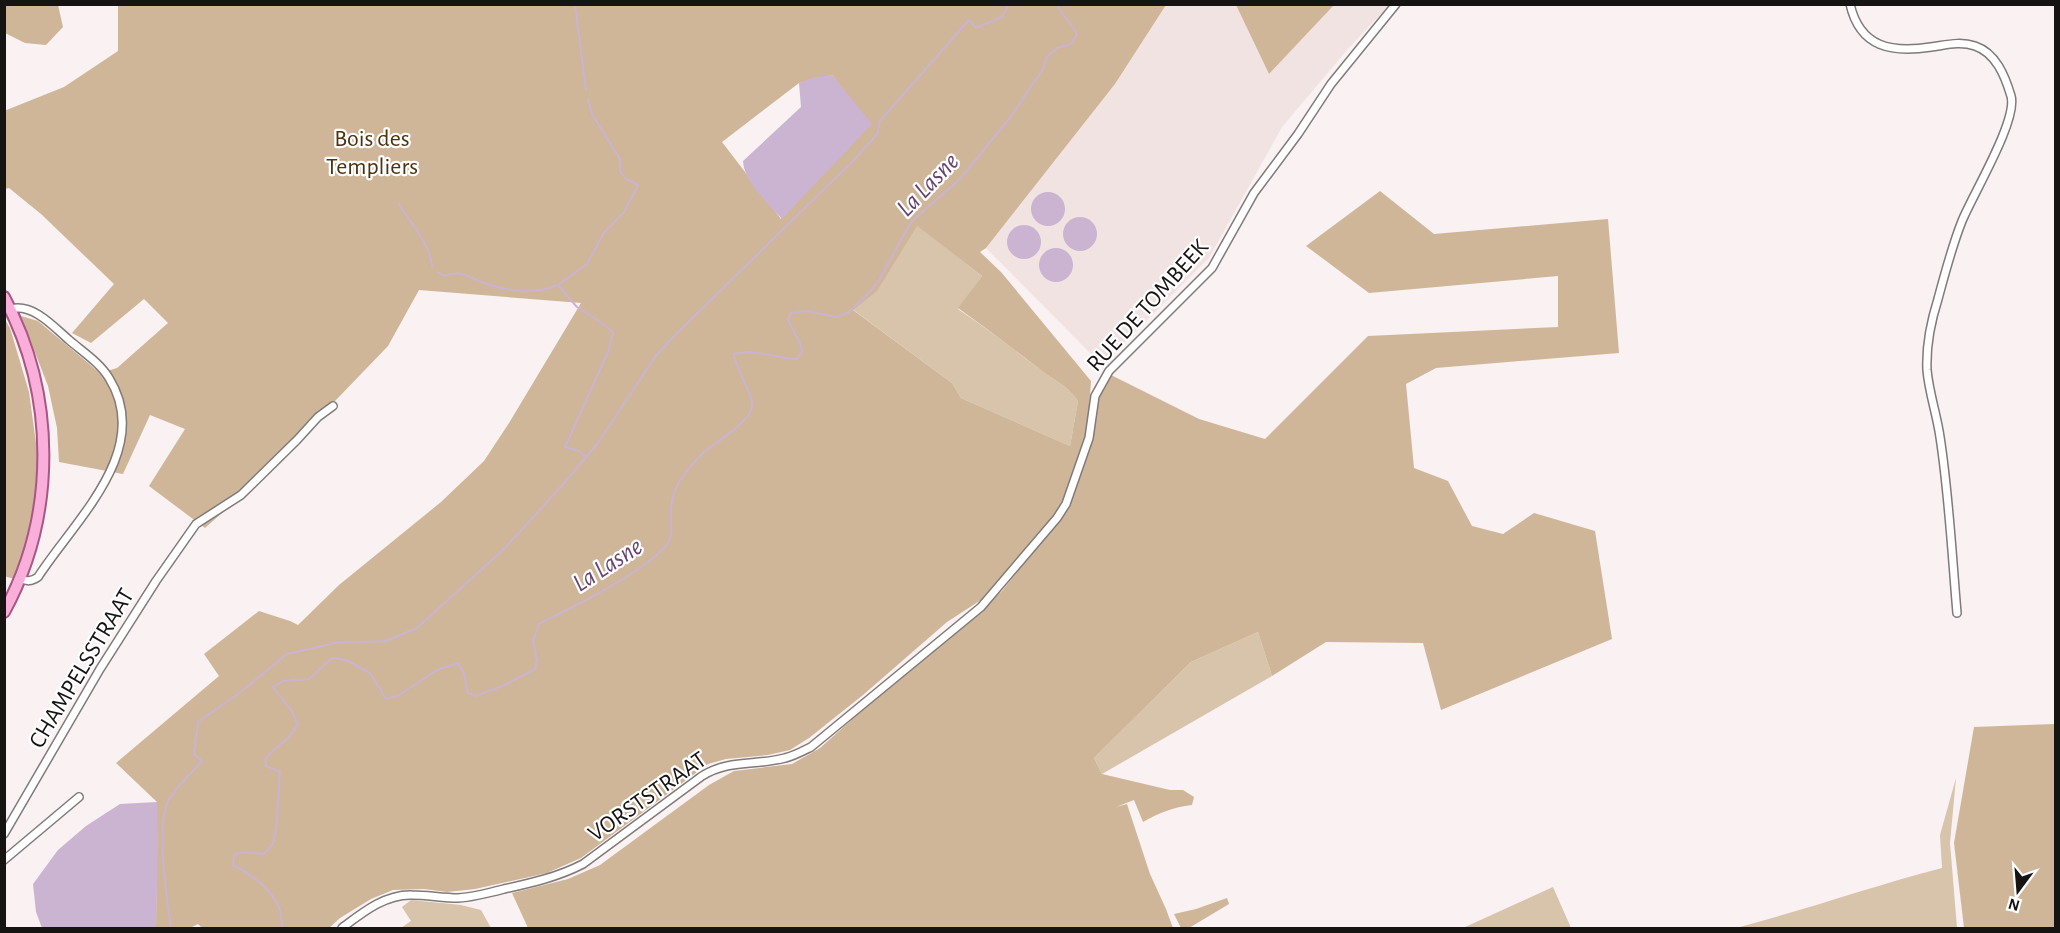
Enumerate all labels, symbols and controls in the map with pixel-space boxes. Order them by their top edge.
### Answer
park label: Bois des Templiers [326,127,418,179]
water label: La Lasne [892,148,964,221]
street label: RUE DE TOMBEEK [1082,234,1214,376]
water label: La Lasne [568,533,647,597]
street label: CHAMPELSSTRAAT [25,584,139,752]
street label: VORSTSTRAAT [584,747,711,846]
north arrow [1988,861,2048,921]
text: N [2007,895,2022,914]

